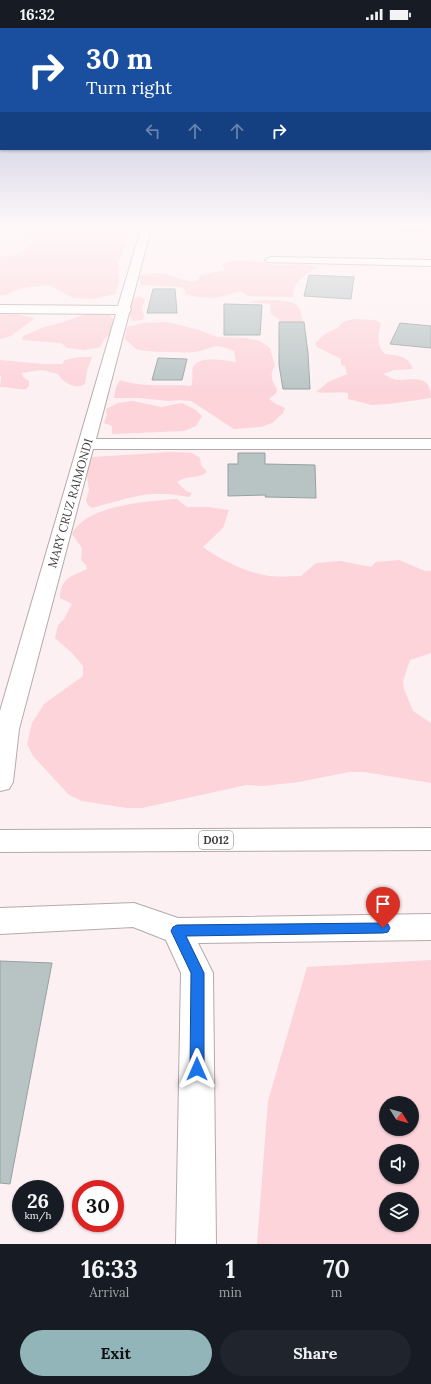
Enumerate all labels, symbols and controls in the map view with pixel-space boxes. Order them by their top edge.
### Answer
text: 16:32 [20,5,55,24]
text: 30 m [86,41,153,77]
icon: right [20,44,72,96]
text: Turn right [86,76,172,99]
icon: left [142,120,164,142]
icon: ahead [184,120,206,142]
icon: ahead [226,120,248,142]
icon: right [268,120,290,142]
street label: MARY CRUZ RAIMONDI [44,436,96,570]
road number: D012 [199,831,233,849]
pin [366,887,400,928]
icon: arrive [372,893,394,915]
position arrow [176,1048,218,1090]
north arrow [379,1096,419,1136]
map controls [379,1096,419,1232]
button: sound [379,1144,419,1184]
speed limit sign: 30 [72,1180,124,1232]
text: 26 [27,1188,49,1213]
button: layers [379,1192,419,1232]
text: km/h [24,1209,52,1222]
text: 16:33 [81,1254,138,1285]
text: 1 [226,1254,235,1285]
text: 70 [323,1254,350,1285]
text: Arrival [90,1284,129,1301]
text: min [219,1284,242,1301]
text: m [331,1284,342,1301]
button: Exit [20,1330,212,1376]
button: Share [220,1330,411,1376]

